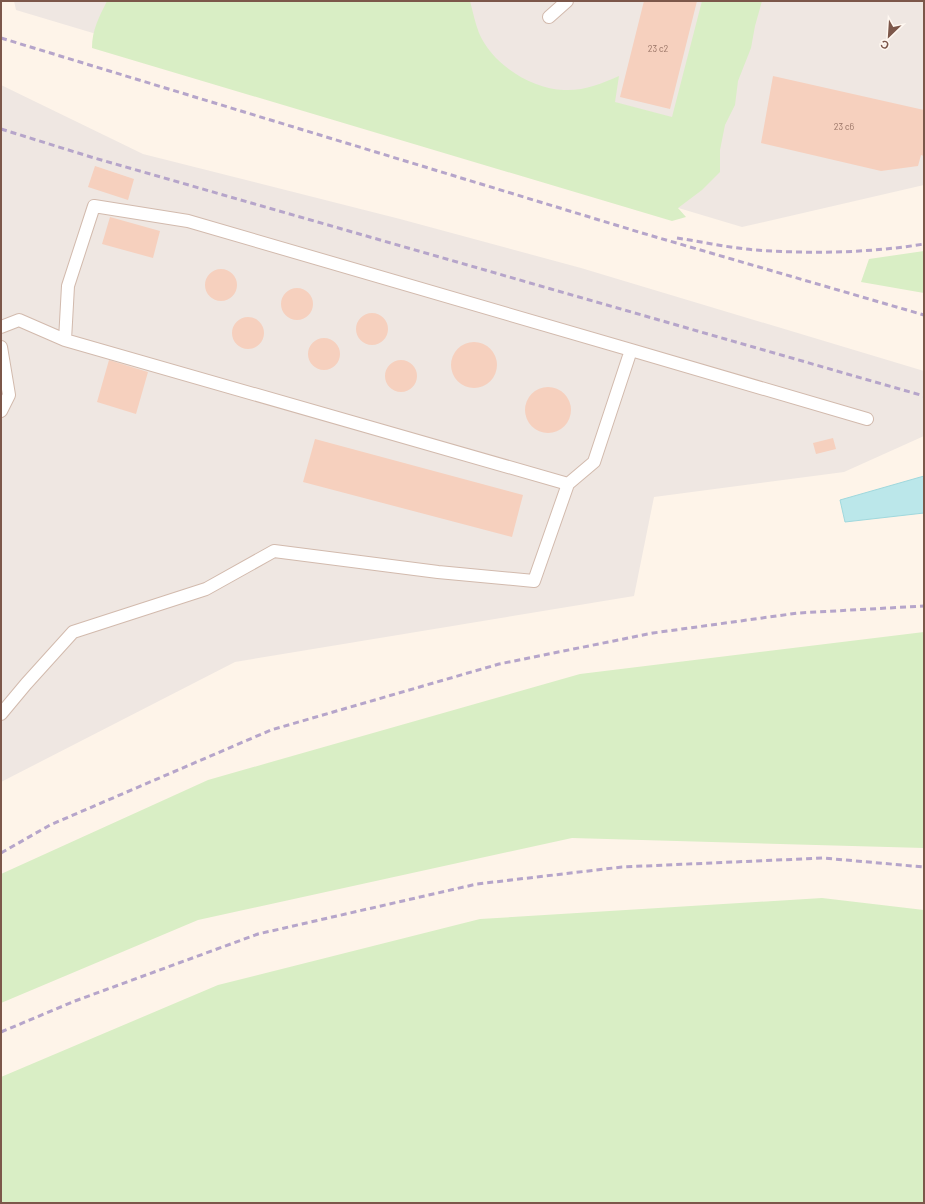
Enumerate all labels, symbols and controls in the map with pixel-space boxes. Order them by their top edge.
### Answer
north arrow [869,16,909,56]
text: С [878,38,891,53]
house number: 23 с2 [648,43,668,54]
house number: 23 с6 [834,121,855,132]

